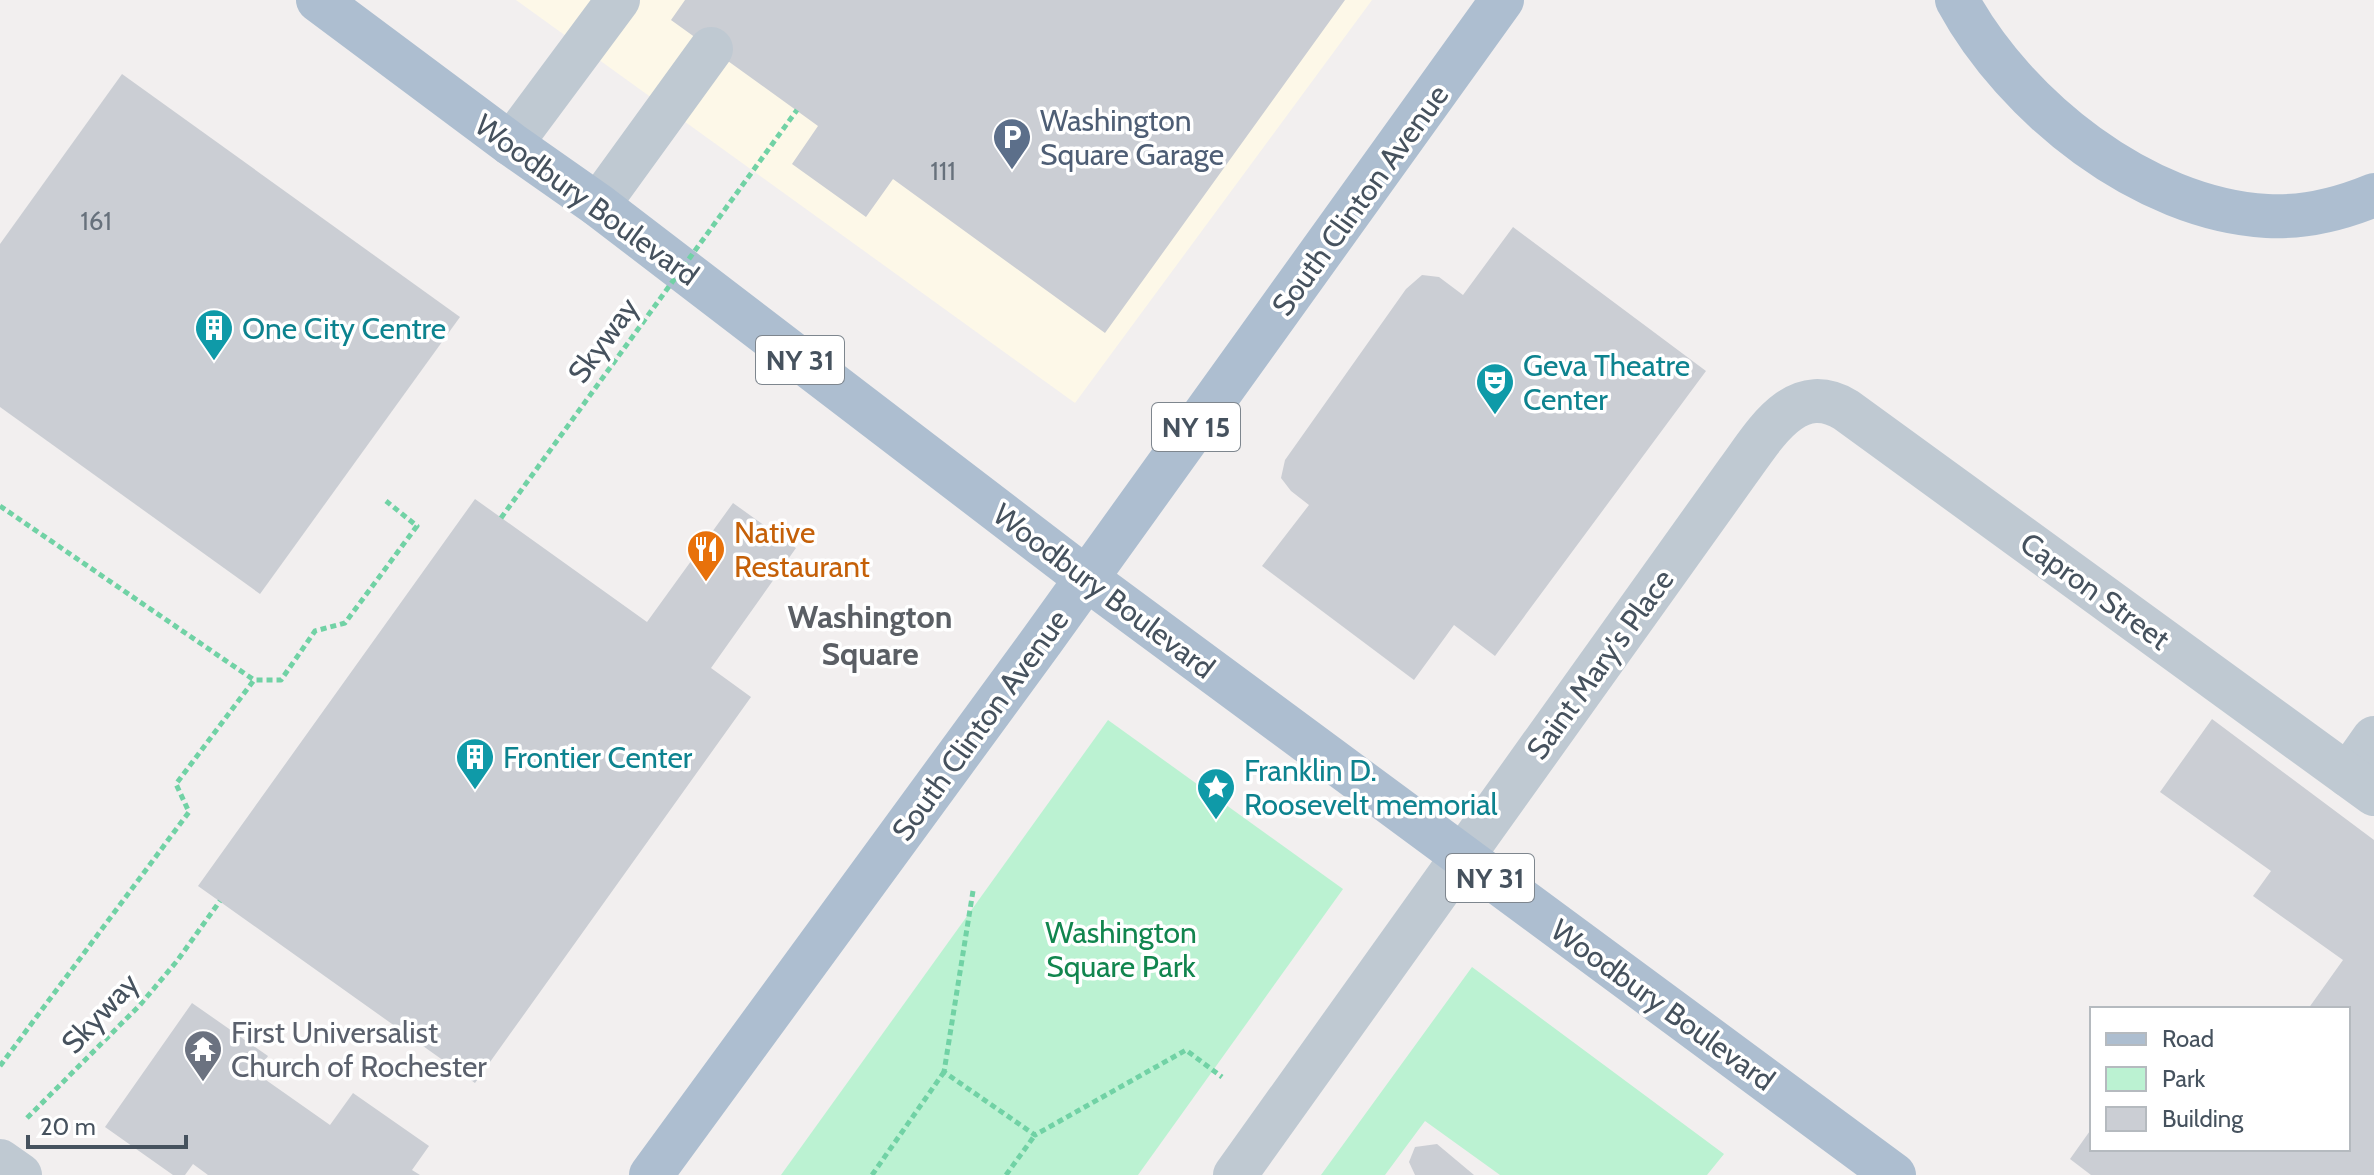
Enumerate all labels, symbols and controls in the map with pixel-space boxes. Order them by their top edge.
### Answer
street label: South Clinton Avenue [1264,77,1456,323]
place label: Washington Square Garage [1040,102,1224,173]
street label: Woodbury Boulevard [468,106,706,294]
parking icon: Washington Square Garage [991,116,1033,171]
house number: 111 [930,155,956,187]
house number: 161 [80,205,112,237]
street label: Skyway [560,290,646,390]
building icon: One City Centre [193,307,235,362]
place label: One City Centre [242,310,446,347]
road number: NY 31 [756,336,844,384]
place label: Geva Theatre Center [1523,347,1690,418]
theatre icon: Geva Theatre Center [1474,361,1516,416]
road number: NY 15 [1152,403,1240,451]
street label: Woodbury Boulevard [986,496,1222,686]
place label: Native Restaurant [734,514,870,585]
street label: Capron Street [2013,524,2177,658]
restaurant icon: Native Restaurant [685,528,727,583]
street label: Saint Mary's Place [1519,562,1681,766]
district label: Washington Square [787,597,953,673]
street label: South Clinton Avenue [884,602,1076,848]
building icon: Frontier Center [454,736,496,791]
place label: Frontier Center [503,739,693,776]
place label: Franklin D. Roosevelt memorial [1244,752,1498,823]
place icon: Franklin D. Roosevelt memorial [1195,766,1237,821]
road number: NY 31 [1446,854,1534,902]
street label: Woodbury Boulevard [1544,911,1782,1099]
park label: Washington Square Park [1045,914,1197,985]
street label: Skyway [54,965,146,1061]
legend [2090,1007,2350,1151]
place label: First Universalist Church of Rochester [231,1014,487,1085]
text: Road [2162,1024,2214,1053]
temple icon: First Universalist Church of Rochester [182,1028,224,1083]
text: Park [2162,1064,2205,1093]
scale bar [28,1099,186,1149]
text: Building [2162,1104,2244,1133]
text: 20 m [40,1112,96,1141]

